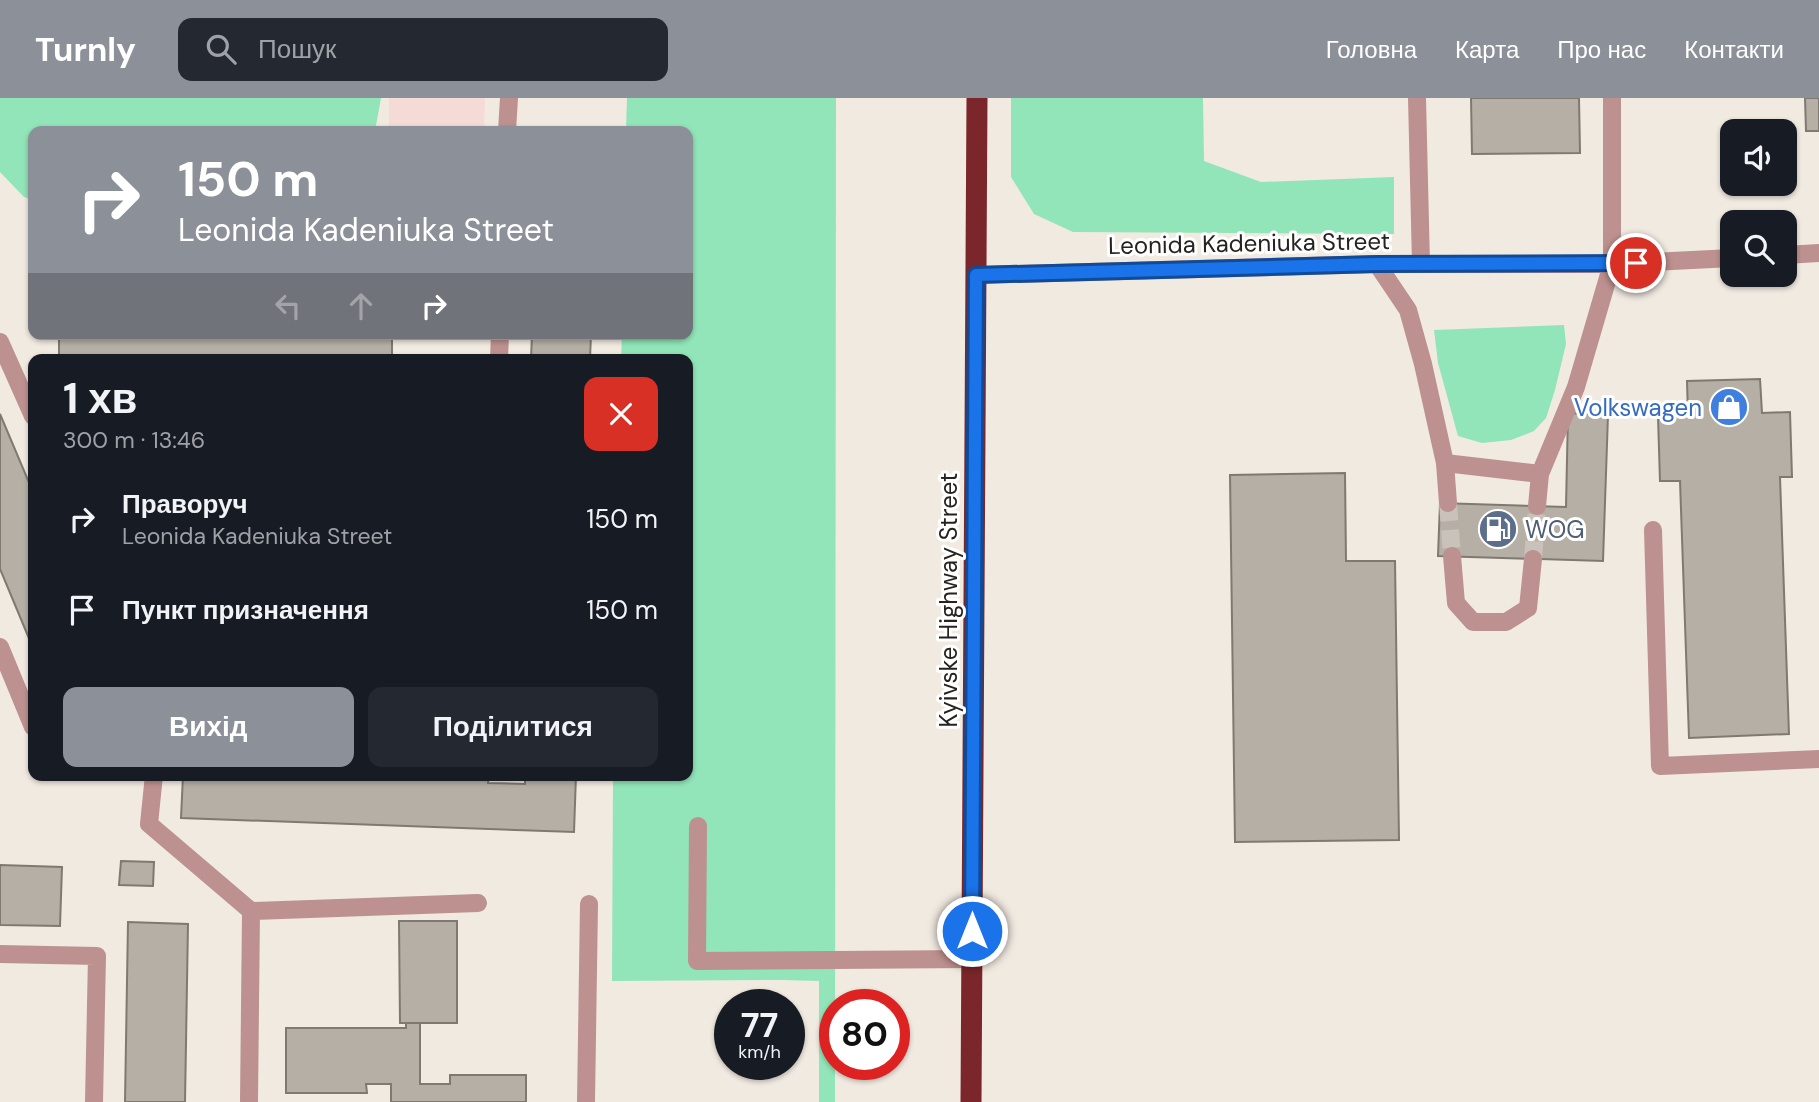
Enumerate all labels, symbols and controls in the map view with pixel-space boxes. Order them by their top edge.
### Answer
search box [178,18,668,81]
text: Turnly [35,28,136,71]
icon: search [202,30,240,68]
text: Пошук [258,32,336,66]
text: Головна [1326,34,1417,65]
text: Карта [1455,34,1519,65]
text: Про нас [1557,34,1646,65]
text: Контакти [1684,34,1784,65]
map controls [1720,119,1797,287]
button: sound [1720,119,1797,196]
text: 150 m [178,147,318,211]
icon: right [63,154,154,245]
text: Leonida Kadeniuka Street [178,209,554,251]
button: search [1720,210,1797,287]
street label: Leonida Kadeniuka Street [1108,225,1390,261]
pin [1606,233,1666,293]
icon: arrive [1617,244,1655,282]
icon: left [269,287,307,325]
icon: ahead [342,287,380,325]
icon: right [415,287,453,325]
text: 1 хв [63,371,137,426]
button: close [584,377,658,451]
shop icon: Volkswagen [1708,386,1750,428]
place label: Volkswagen [1574,392,1702,423]
text: 300 m · 13:46 [63,425,205,455]
street label: Kyivske Highway Street [933,473,964,727]
text: Праворуч [122,487,248,521]
icon: right [63,500,101,538]
text: 150 m [586,502,658,536]
fuel station icon: WOG [1477,508,1519,550]
place label: WOG [1525,514,1584,545]
text: Leonida Kadeniuka Street [122,521,392,551]
icon: arrive [63,591,101,629]
text: Пункт призначення [122,593,369,627]
text: 150 m [586,593,658,627]
button: Вихід [63,687,354,767]
button: Поділитися [368,687,658,767]
position arrow [935,894,1009,968]
speed limit sign: 80 [819,989,910,1080]
text: 77 [741,1002,778,1048]
text: km/h [738,1040,781,1064]

